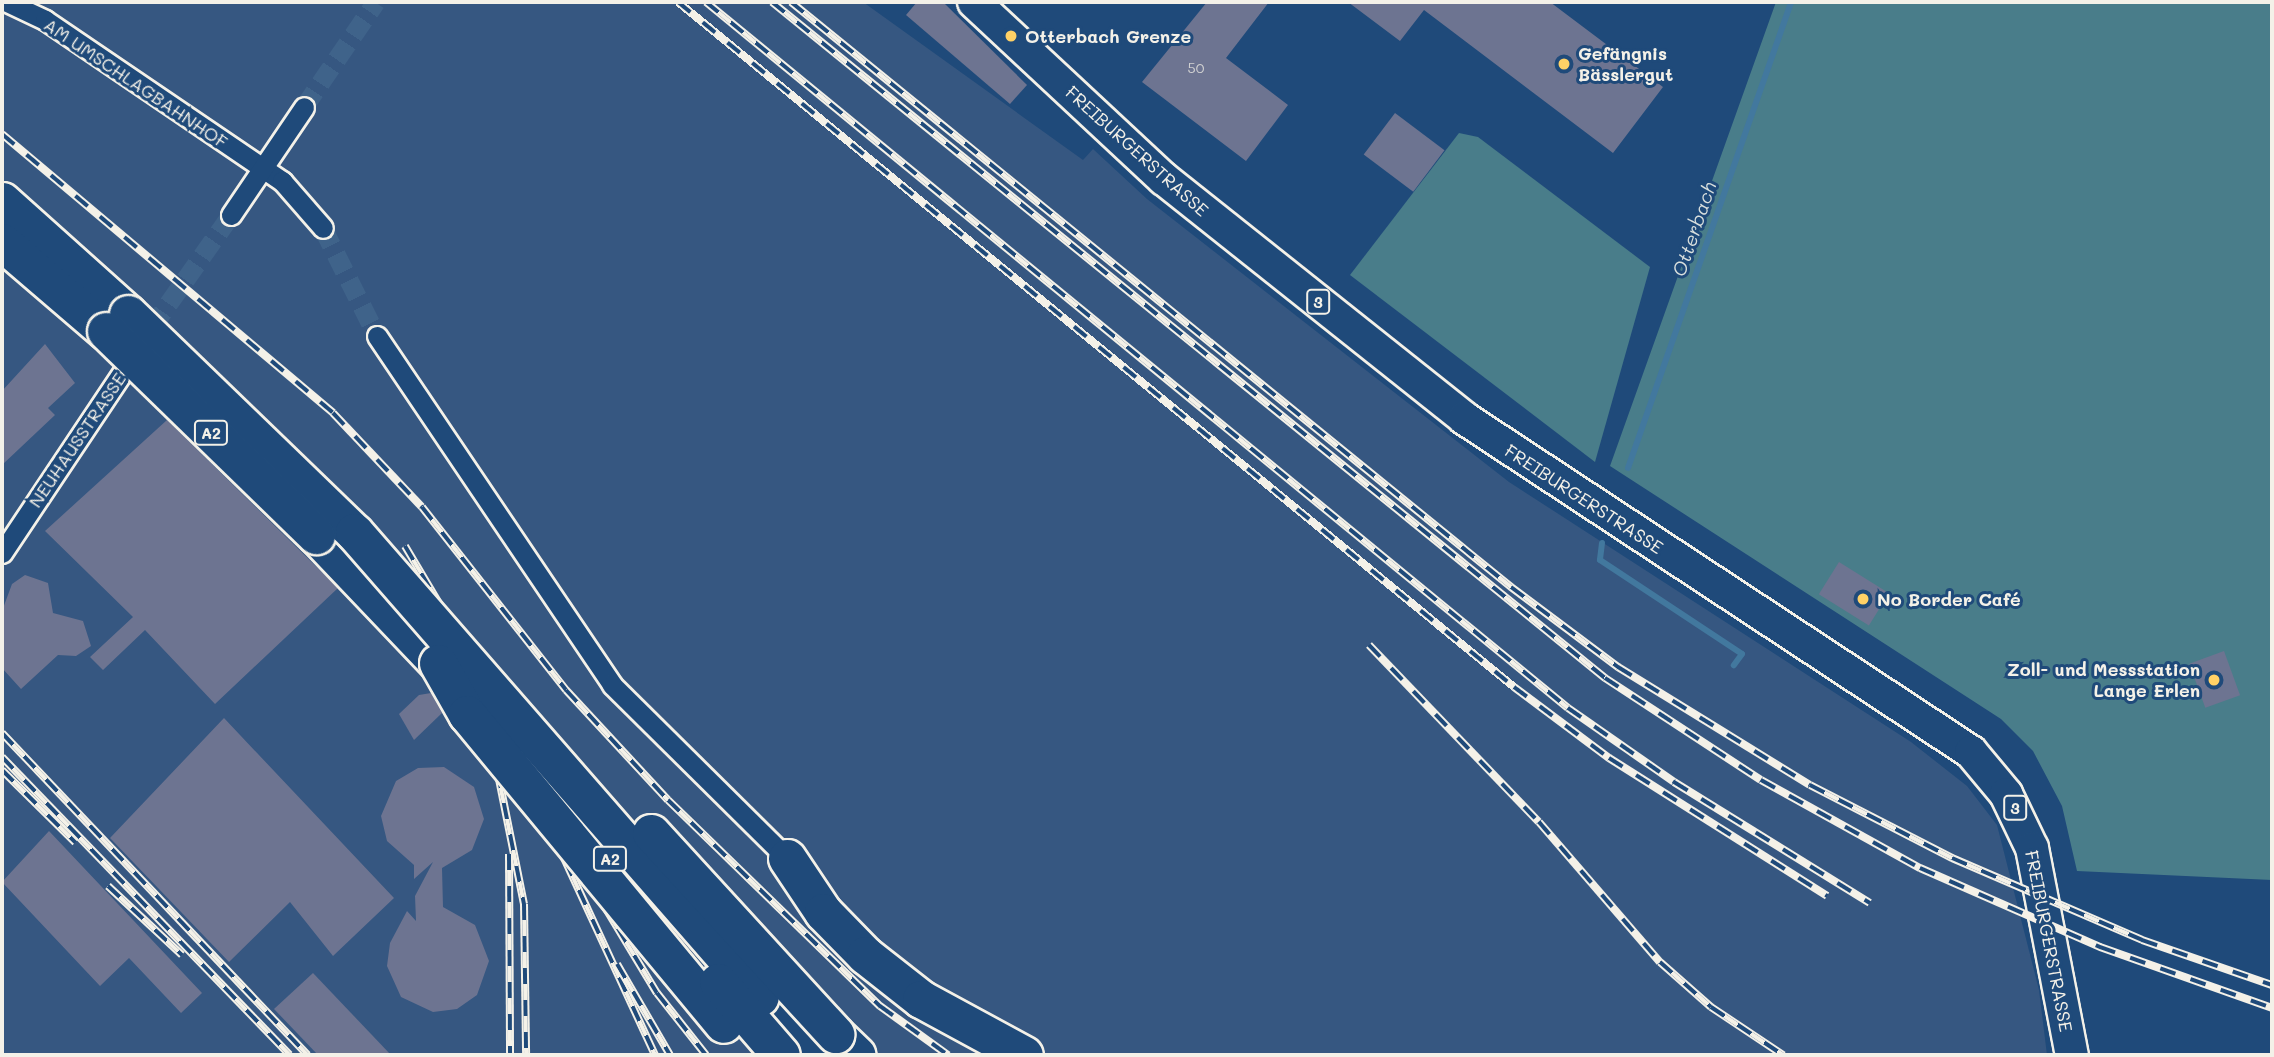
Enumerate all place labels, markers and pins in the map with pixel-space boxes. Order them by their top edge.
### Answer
place label: Otterbach Grenze [1025,25,1191,47]
marker: Otterbach Grenze [1003,28,1019,44]
place label: Gefängnis Bässlergut [1578,43,1673,86]
marker: Gefängnis Bässlergut [1556,56,1572,72]
place label: No Border Café [1877,588,2021,610]
marker: No Border Café [1855,591,1871,607]
place label: Zoll- und Messstation Lange Erlen [2007,659,2200,702]
marker: Zoll- und Messstation Lange Erlen [2206,672,2222,688]

